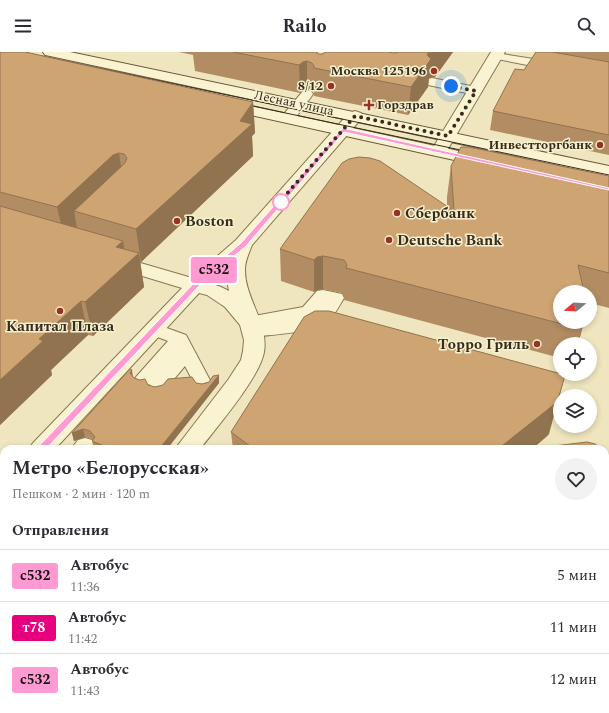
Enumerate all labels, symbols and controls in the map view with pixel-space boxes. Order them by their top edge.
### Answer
text: Railo [282,13,327,40]
icon: menu [12,15,34,37]
icon: search [575,15,597,37]
place label: Москва 125196 [331,61,426,81]
marker: Москва 125196 [429,66,439,76]
place label: 8/12 [298,76,323,96]
your location [441,76,461,96]
marker: 8/12 [326,81,336,91]
street label: Лесная улица [252,85,336,121]
place label: Горздрав [377,95,434,115]
marker: Горздрав [364,100,374,110]
place label: Инвестторгбанк [489,135,592,155]
marker: Инвестторгбанк [595,140,605,150]
unlabelled marker [272,193,290,211]
place label: Сбербанк [405,202,475,225]
marker: Сбербанк [392,208,402,218]
place label: Boston [185,210,234,233]
marker: Boston [172,216,182,226]
place label: Deutsche Bank [397,229,502,252]
marker: Deutsche Bank [384,235,394,245]
line badge: с532 [186,257,242,283]
text: с532 [199,259,229,280]
north arrow [553,285,597,329]
map controls [553,285,597,433]
marker: Капитал Плаза [55,306,65,316]
place label: Капитал Плаза [6,315,114,338]
place label: Торро Гриль [438,333,529,356]
button: locate [553,337,597,381]
marker: Торро Гриль [532,339,542,349]
button: layers [553,389,597,433]
text: Метро «Белорусская» [12,454,209,483]
button: heart [555,458,597,500]
text: Пешком · 2 мин · 120 m [12,484,150,504]
text: Отправления [12,519,109,542]
text: Автобус [70,554,129,577]
text: 5 мин [557,564,597,587]
text: с532 [20,565,50,586]
text: 11:36 [70,577,100,597]
text: Автобус [68,606,127,629]
text: 11 мин [550,616,597,639]
text: т78 [23,617,45,638]
text: 11:42 [68,629,97,649]
text: Автобус [70,658,129,681]
text: 12 мин [550,668,597,691]
text: с532 [20,669,50,690]
text: 11:43 [70,681,100,701]

